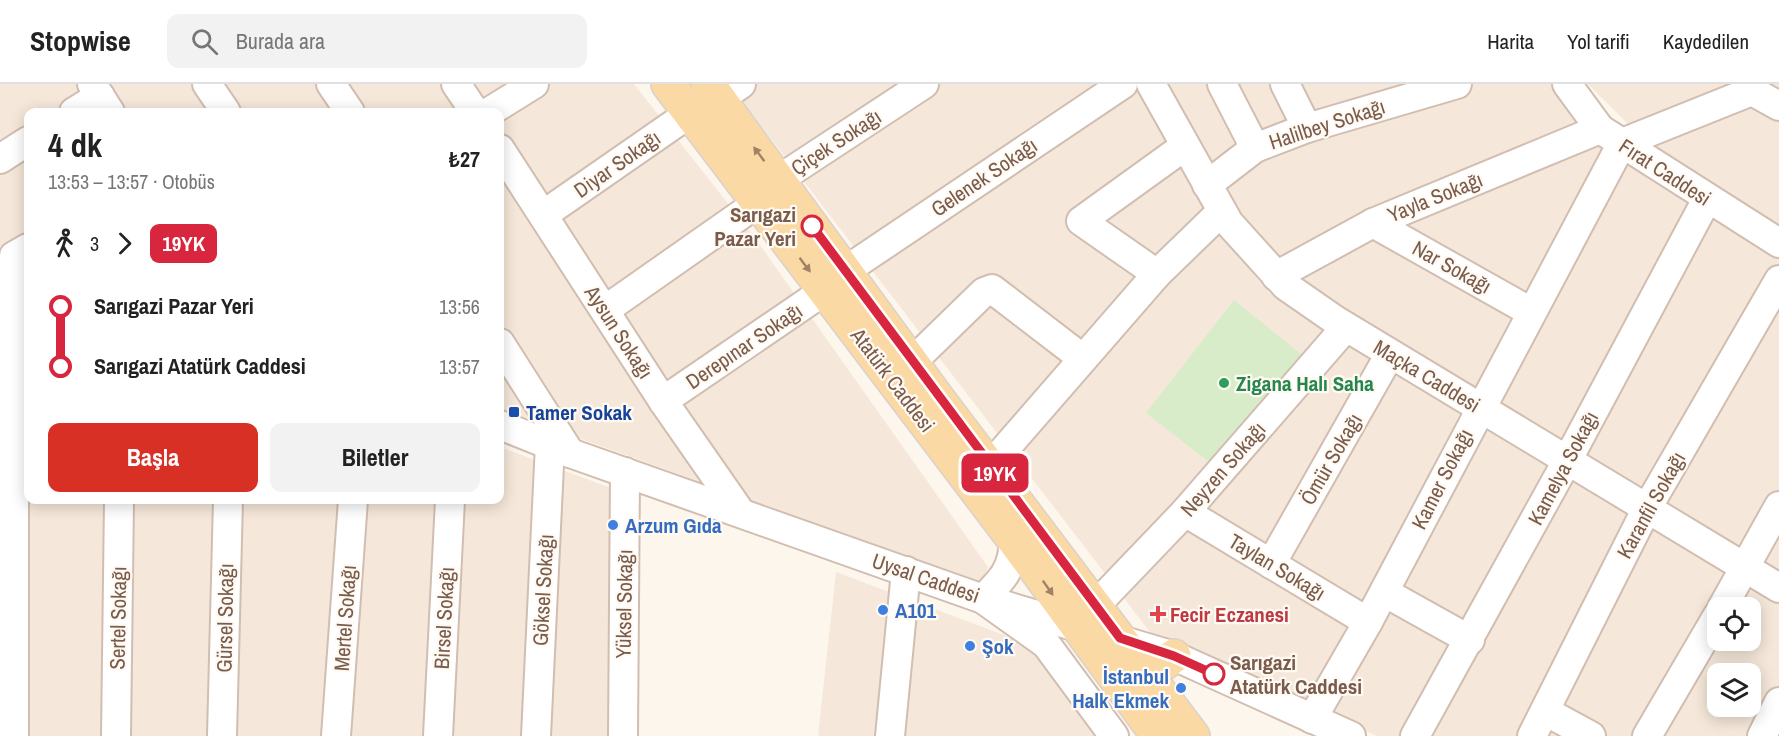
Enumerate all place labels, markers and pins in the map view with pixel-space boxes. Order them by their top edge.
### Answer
place label: Sarıgazi Pazar Yeri [714,200,796,253]
marker: Sarıgazi Pazar Yeri [801,215,823,237]
place label: Zigana Halı Saha [1236,369,1374,398]
marker: Zigana Halı Saha [1217,376,1231,390]
place label: Tamer Sokak [526,398,632,427]
marker: Tamer Sokak [507,405,521,419]
place label: Arzum Gıda [625,511,722,540]
marker: Arzum Gıda [606,518,620,532]
place label: A101 [895,596,937,625]
place label: Fecir Eczanesi [1170,600,1289,629]
marker: A101 [876,603,890,617]
marker: Fecir Eczanesi [1151,607,1165,621]
place label: Şok [982,632,1014,661]
marker: Şok [963,639,977,653]
place label: Sarıgazi Atatürk Caddesi [1230,648,1362,701]
place label: İstanbul Halk Ekmek [1072,662,1169,715]
marker: Sarıgazi Atatürk Caddesi [1203,663,1225,685]
marker: İstanbul Halk Ekmek [1174,681,1188,695]

